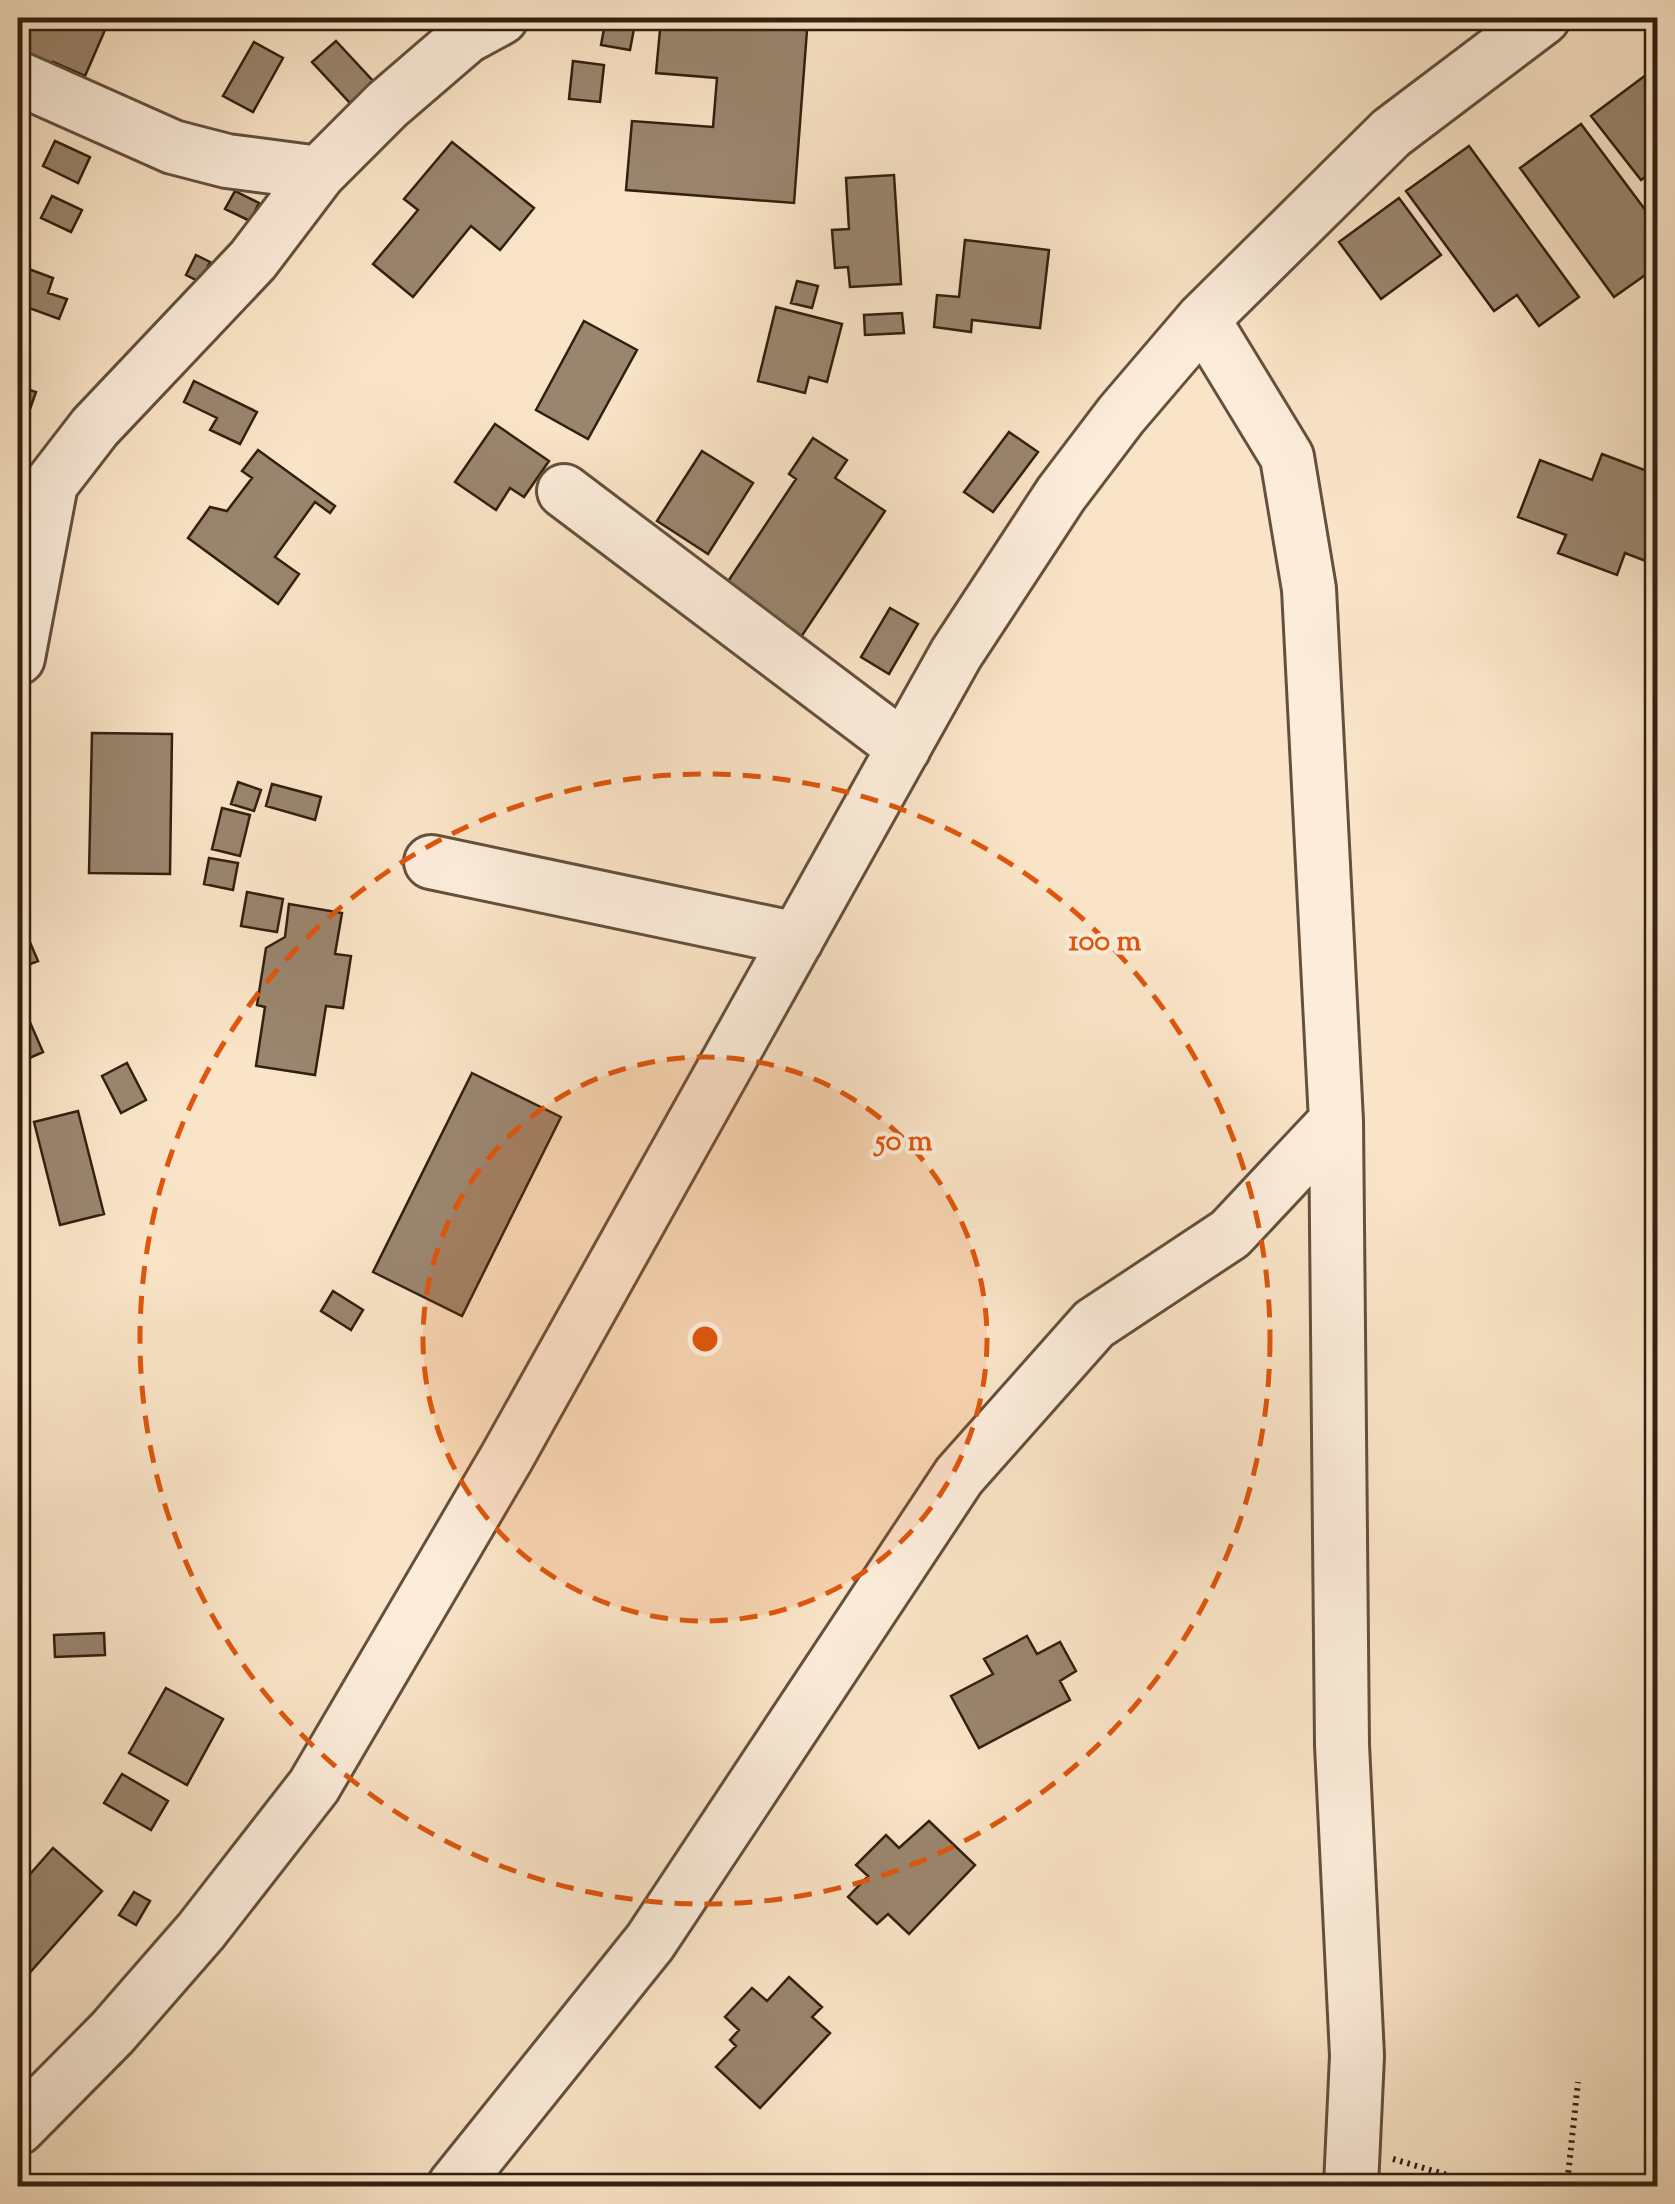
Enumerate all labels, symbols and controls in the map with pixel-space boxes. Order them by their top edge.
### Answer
text: 100 m [1069,921,1142,964]
text: 50 m [873,1121,933,1164]
centre of rings [687,1321,723,1357]

